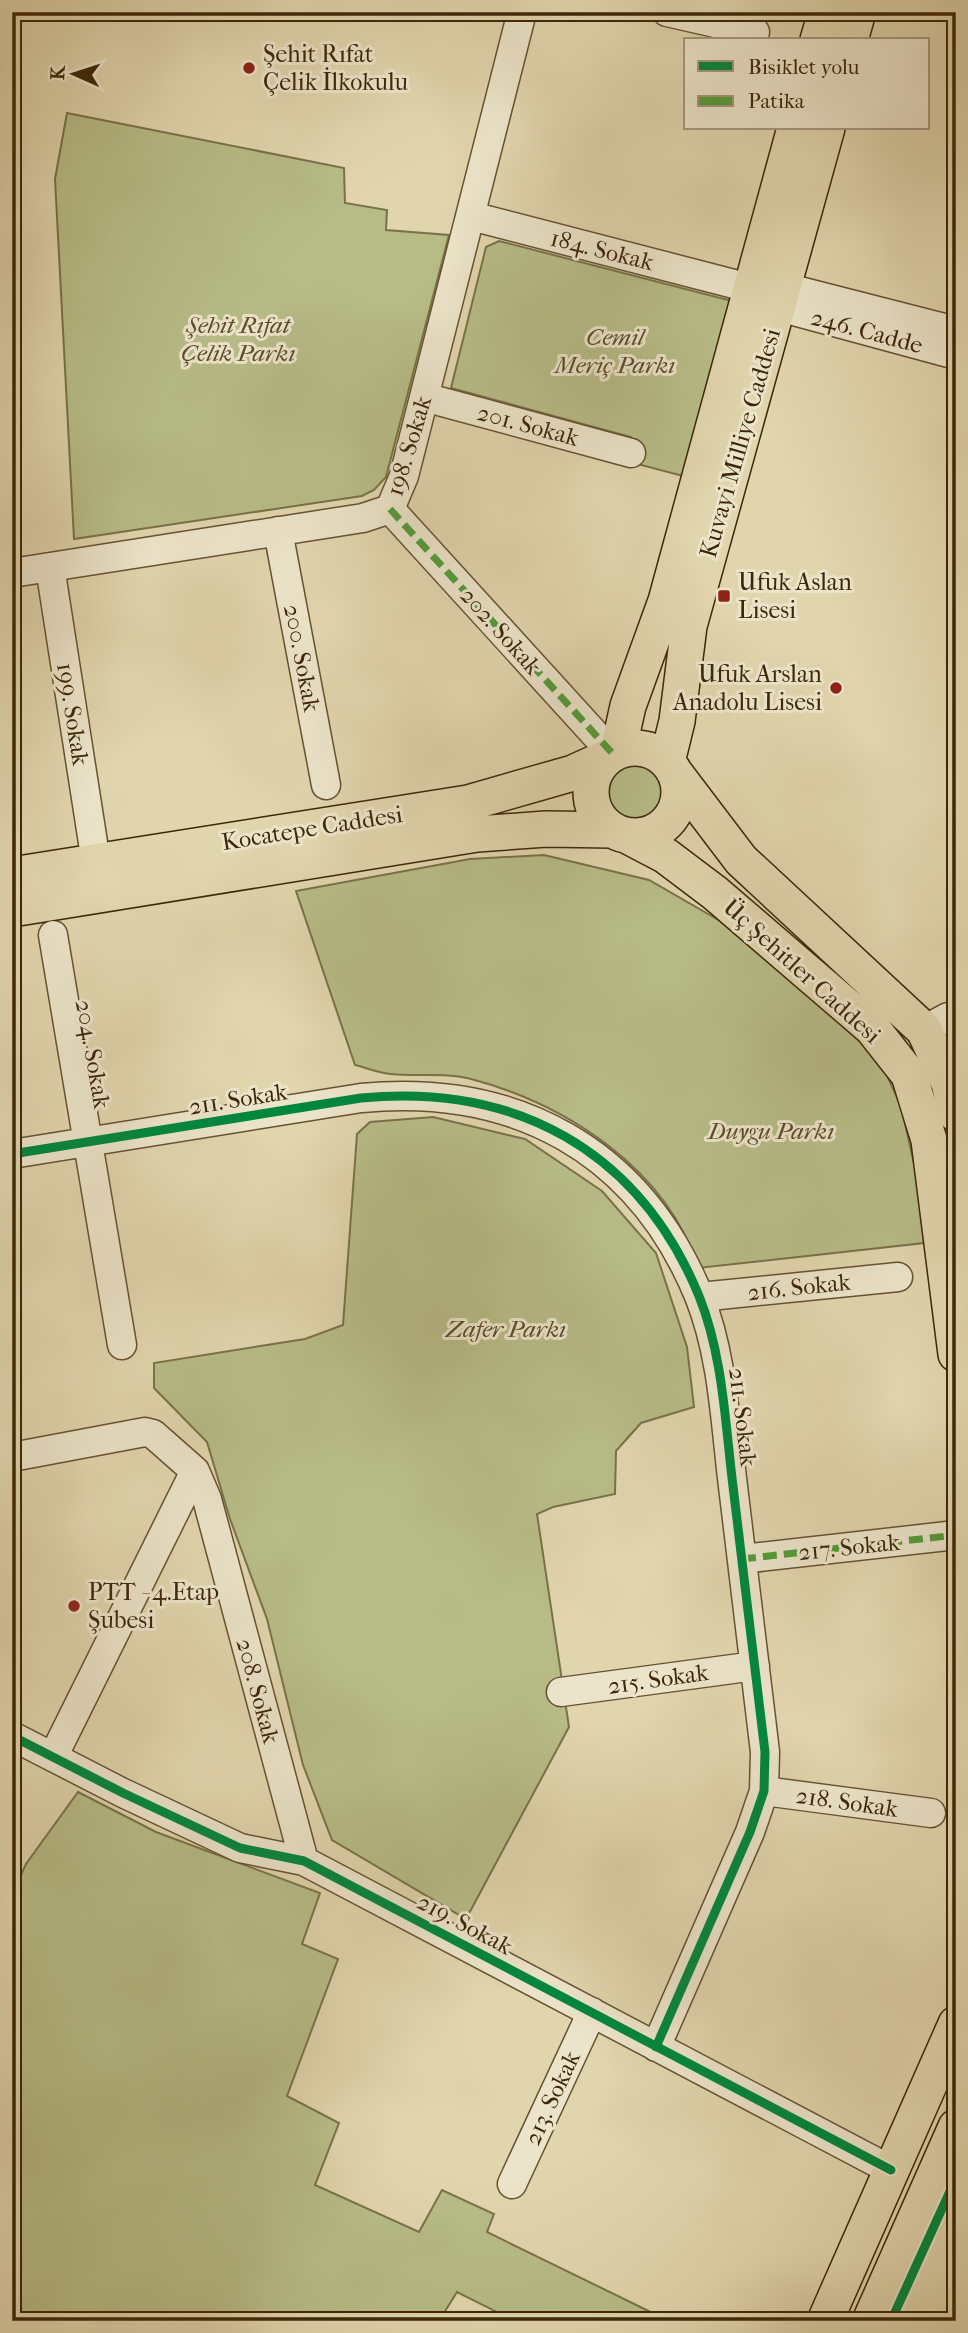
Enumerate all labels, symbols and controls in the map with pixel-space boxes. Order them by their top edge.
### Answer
north arrow [38,38,108,108]
legend [684,38,930,130]
place label: Şehit Rıfat Çelik İlkokulu [263,40,409,96]
text: Bisiklet yolu [748,55,860,79]
marker: Şehit Rıfat Çelik İlkokulu [241,60,257,76]
text: K [47,65,69,81]
text: Patika [748,89,805,113]
street label: 184. Sokak [548,224,657,276]
street label: 246. Cadde [808,303,926,359]
park label: Şehit Rıfat Çelik Parkı [181,311,295,367]
park label: Cemil Meriç Parkı [553,323,675,379]
street label: Kuvayi Milliye Caddesi [694,325,786,561]
street label: 198. Sokak [381,392,438,499]
street label: 201. Sokak [474,398,582,452]
place label: Ufuk Aslan Lisesi [738,568,852,624]
street label: 202. Sokak [455,582,548,681]
marker: Ufuk Aslan Lisesi [716,588,732,604]
street label: 200. Sokak [278,602,326,715]
place label: Ufuk Arslan Anadolu Lisesi [672,660,822,716]
street label: 199. Sokak [51,661,95,768]
marker: Ufuk Arslan Anadolu Lisesi [828,680,844,696]
street label: Kocatepe Caddesi [220,800,404,856]
street label: Üç Şehitler Caddesi [717,892,887,1050]
street label: 204. Sokak [70,997,116,1111]
street label: 211. Sokak [187,1077,290,1121]
park label: Duygu Parkı [706,1117,834,1145]
street label: 216. Sokak [746,1268,853,1306]
park label: Zafer Parkı [444,1315,566,1343]
street label: 211. Sokak [723,1366,763,1469]
street label: 217. Sokak [797,1528,902,1566]
place label: PTT - 4.Etap Şubesi [88,1578,219,1634]
marker: PTT - 4.Etap Şubesi [66,1598,82,1614]
street label: 208. Sokak [231,1635,286,1747]
street label: 215. Sokak [606,1658,711,1700]
street label: 218. Sokak [794,1781,901,1823]
street label: 219. Sokak [413,1887,518,1961]
street label: 213. Sokak [518,2046,586,2150]

